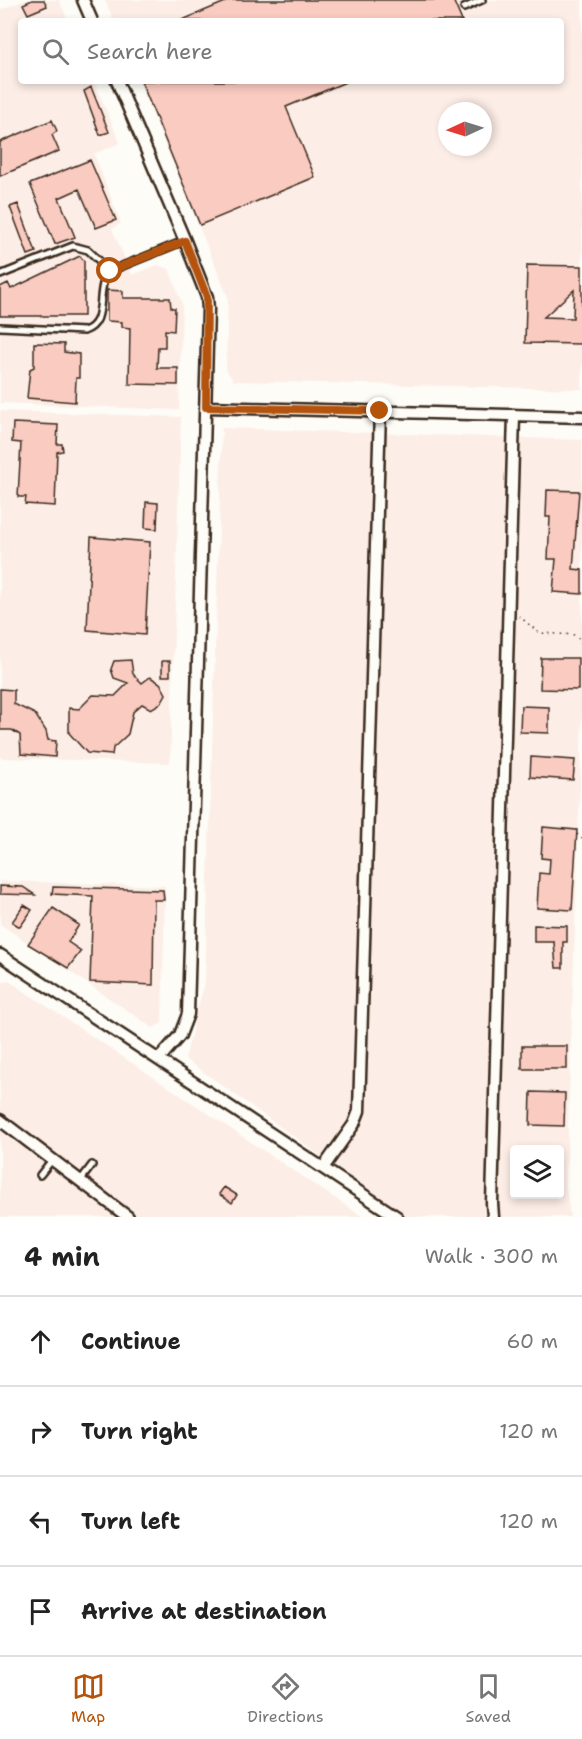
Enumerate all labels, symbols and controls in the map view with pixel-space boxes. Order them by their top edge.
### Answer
search box [18,18,564,84]
icon: search [39,35,72,68]
text: Search here [87,37,213,66]
north arrow [438,102,492,156]
route start [96,257,122,283]
route end [366,397,392,423]
map controls [510,1145,564,1199]
button: layers [510,1145,564,1199]
text: 4 min [24,1239,100,1274]
text: Walk · 300 m [425,1243,558,1269]
icon: ahead [24,1325,57,1358]
text: Continue [81,1327,181,1356]
text: 60 m [506,1328,558,1354]
icon: right [24,1415,57,1448]
text: Turn right [81,1417,198,1446]
text: 120 m [499,1418,558,1444]
icon: left [24,1505,57,1538]
text: Turn left [81,1507,180,1536]
text: 120 m [499,1508,558,1534]
icon: arrive [24,1595,57,1628]
text: Arrive at destination [81,1597,327,1626]
tab: Map [71,1670,105,1727]
tab: Directions [247,1670,324,1727]
tab: Saved [466,1670,511,1727]

